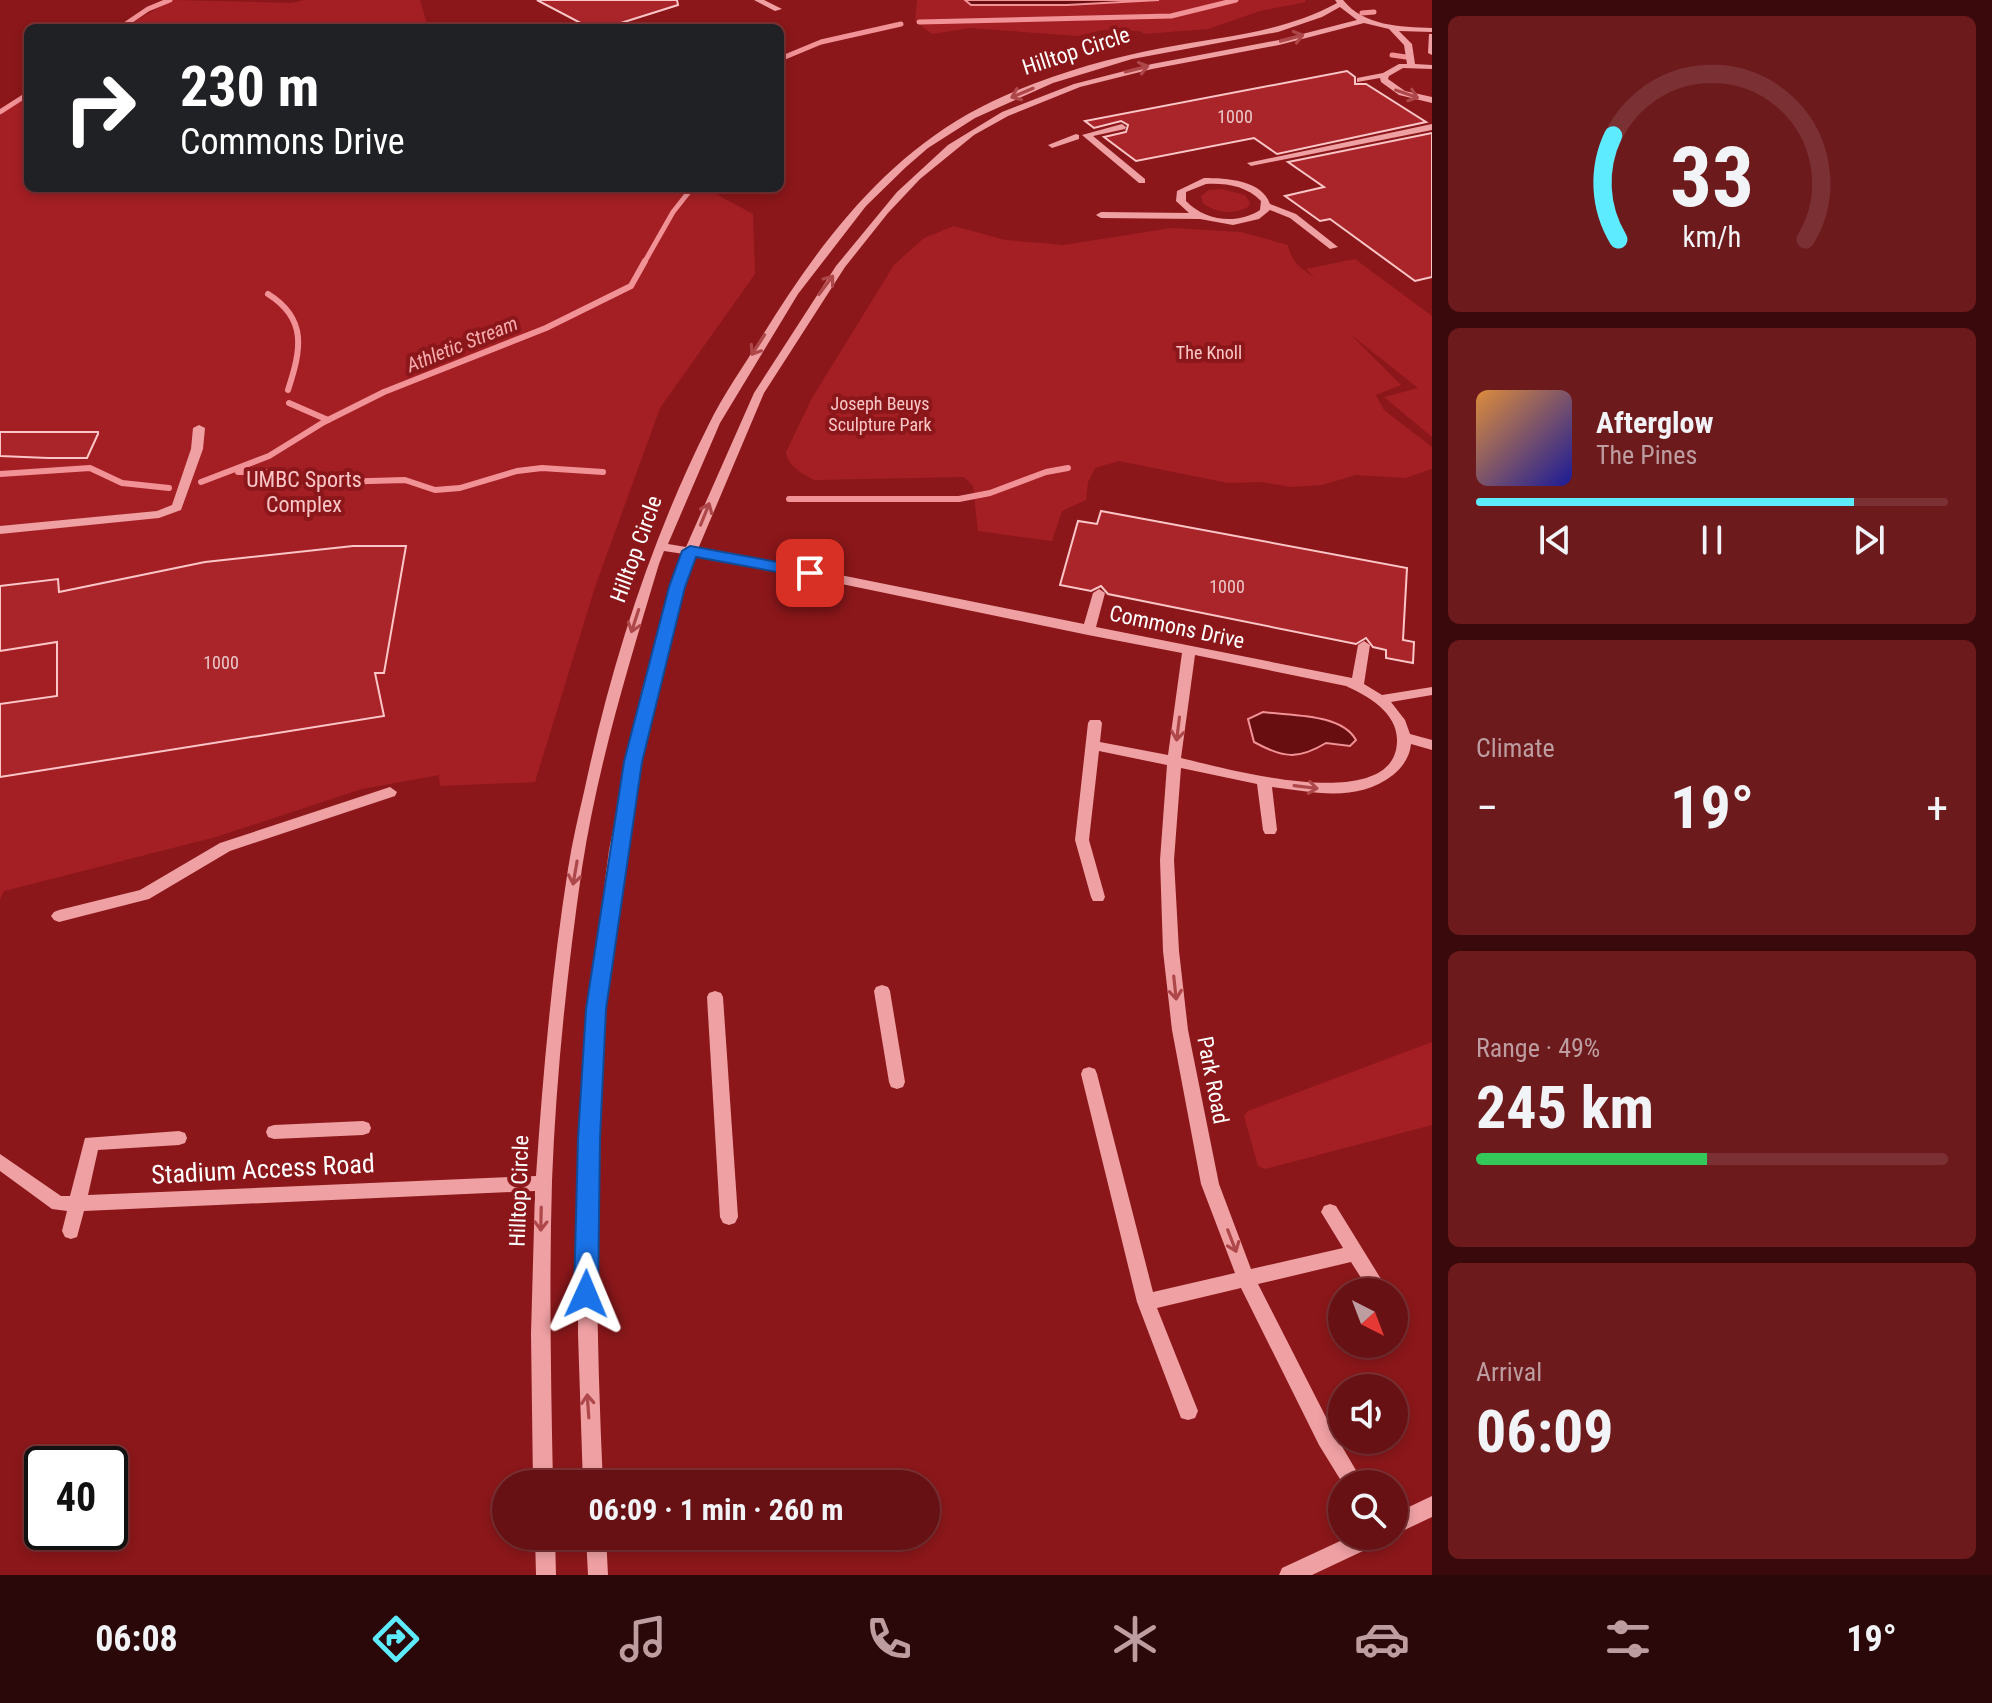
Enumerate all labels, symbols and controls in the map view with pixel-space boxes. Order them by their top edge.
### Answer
street label: Hilltop Circle [1019,22,1133,80]
one-way arrow [1278,30,1304,45]
text: 230 m [180,54,319,120]
icon: right [48,56,152,160]
one-way arrow [1123,60,1149,75]
one-way arrow [1010,87,1035,102]
one-way arrow [1394,87,1419,102]
house number: 1000 [1217,106,1253,127]
text: Commons Drive [180,121,405,163]
text: 33 [1670,128,1754,225]
text: km/h [1683,220,1741,254]
one-way arrow [818,275,835,296]
water label: Athletic Stream [402,311,521,378]
one-way arrow [749,333,765,356]
park label: The Knoll [1176,342,1242,363]
park label: Joseph Beuys Sculpture Park [828,393,932,435]
text: Afterglow [1596,405,1714,440]
text: The Pines [1596,440,1697,470]
park label: UMBC Sports Complex [246,467,362,517]
street label: Hilltop Circle [605,492,667,606]
one-way arrow [699,502,713,527]
icon: previous [1533,518,1577,562]
icon: pause [1690,518,1734,562]
icon: next [1847,518,1891,562]
pin [776,539,844,607]
icon: arrive [788,551,832,595]
house number: 1000 [1209,576,1245,597]
street label: Commons Drive [1107,600,1247,654]
one-way arrow [627,608,642,633]
house number: 1000 [203,652,239,673]
one-way arrow [1170,716,1185,741]
text: Climate [1476,733,1555,763]
text: 19° [1670,772,1754,843]
one-way arrow [1292,779,1319,794]
text: − [1476,782,1498,834]
text: + [1926,782,1948,834]
one-way arrow [567,860,582,886]
one-way arrow [1168,974,1183,1001]
text: Range · 49% [1476,1033,1600,1063]
street label: Park Road [1192,1034,1234,1126]
text: 245 km [1476,1072,1654,1143]
street label: Hilltop Circle [505,1135,533,1247]
street label: Stadium Access Road [151,1148,375,1190]
one-way arrow [534,1205,549,1232]
one-way arrow [1226,1228,1240,1253]
position arrow [544,1252,628,1336]
north arrow [1328,1278,1408,1358]
map controls [1328,1278,1408,1550]
text: Arrival [1476,1357,1542,1387]
button: sound [1328,1374,1408,1454]
one-way arrow [580,1393,595,1420]
text: 06:09 [1476,1396,1614,1467]
speed limit sign: 40 [24,1446,128,1550]
button: search [1328,1470,1408,1550]
text: 06:09 · 1 min · 260 m [589,1492,843,1527]
icon: directions [368,1611,424,1667]
icon: music [615,1611,671,1667]
icon: phone [861,1611,917,1667]
icon: climate [1107,1611,1163,1667]
icon: car [1354,1611,1410,1667]
icon: filters [1600,1611,1656,1667]
text: 06:08 [95,1618,178,1660]
text: 19° [1846,1618,1897,1660]

